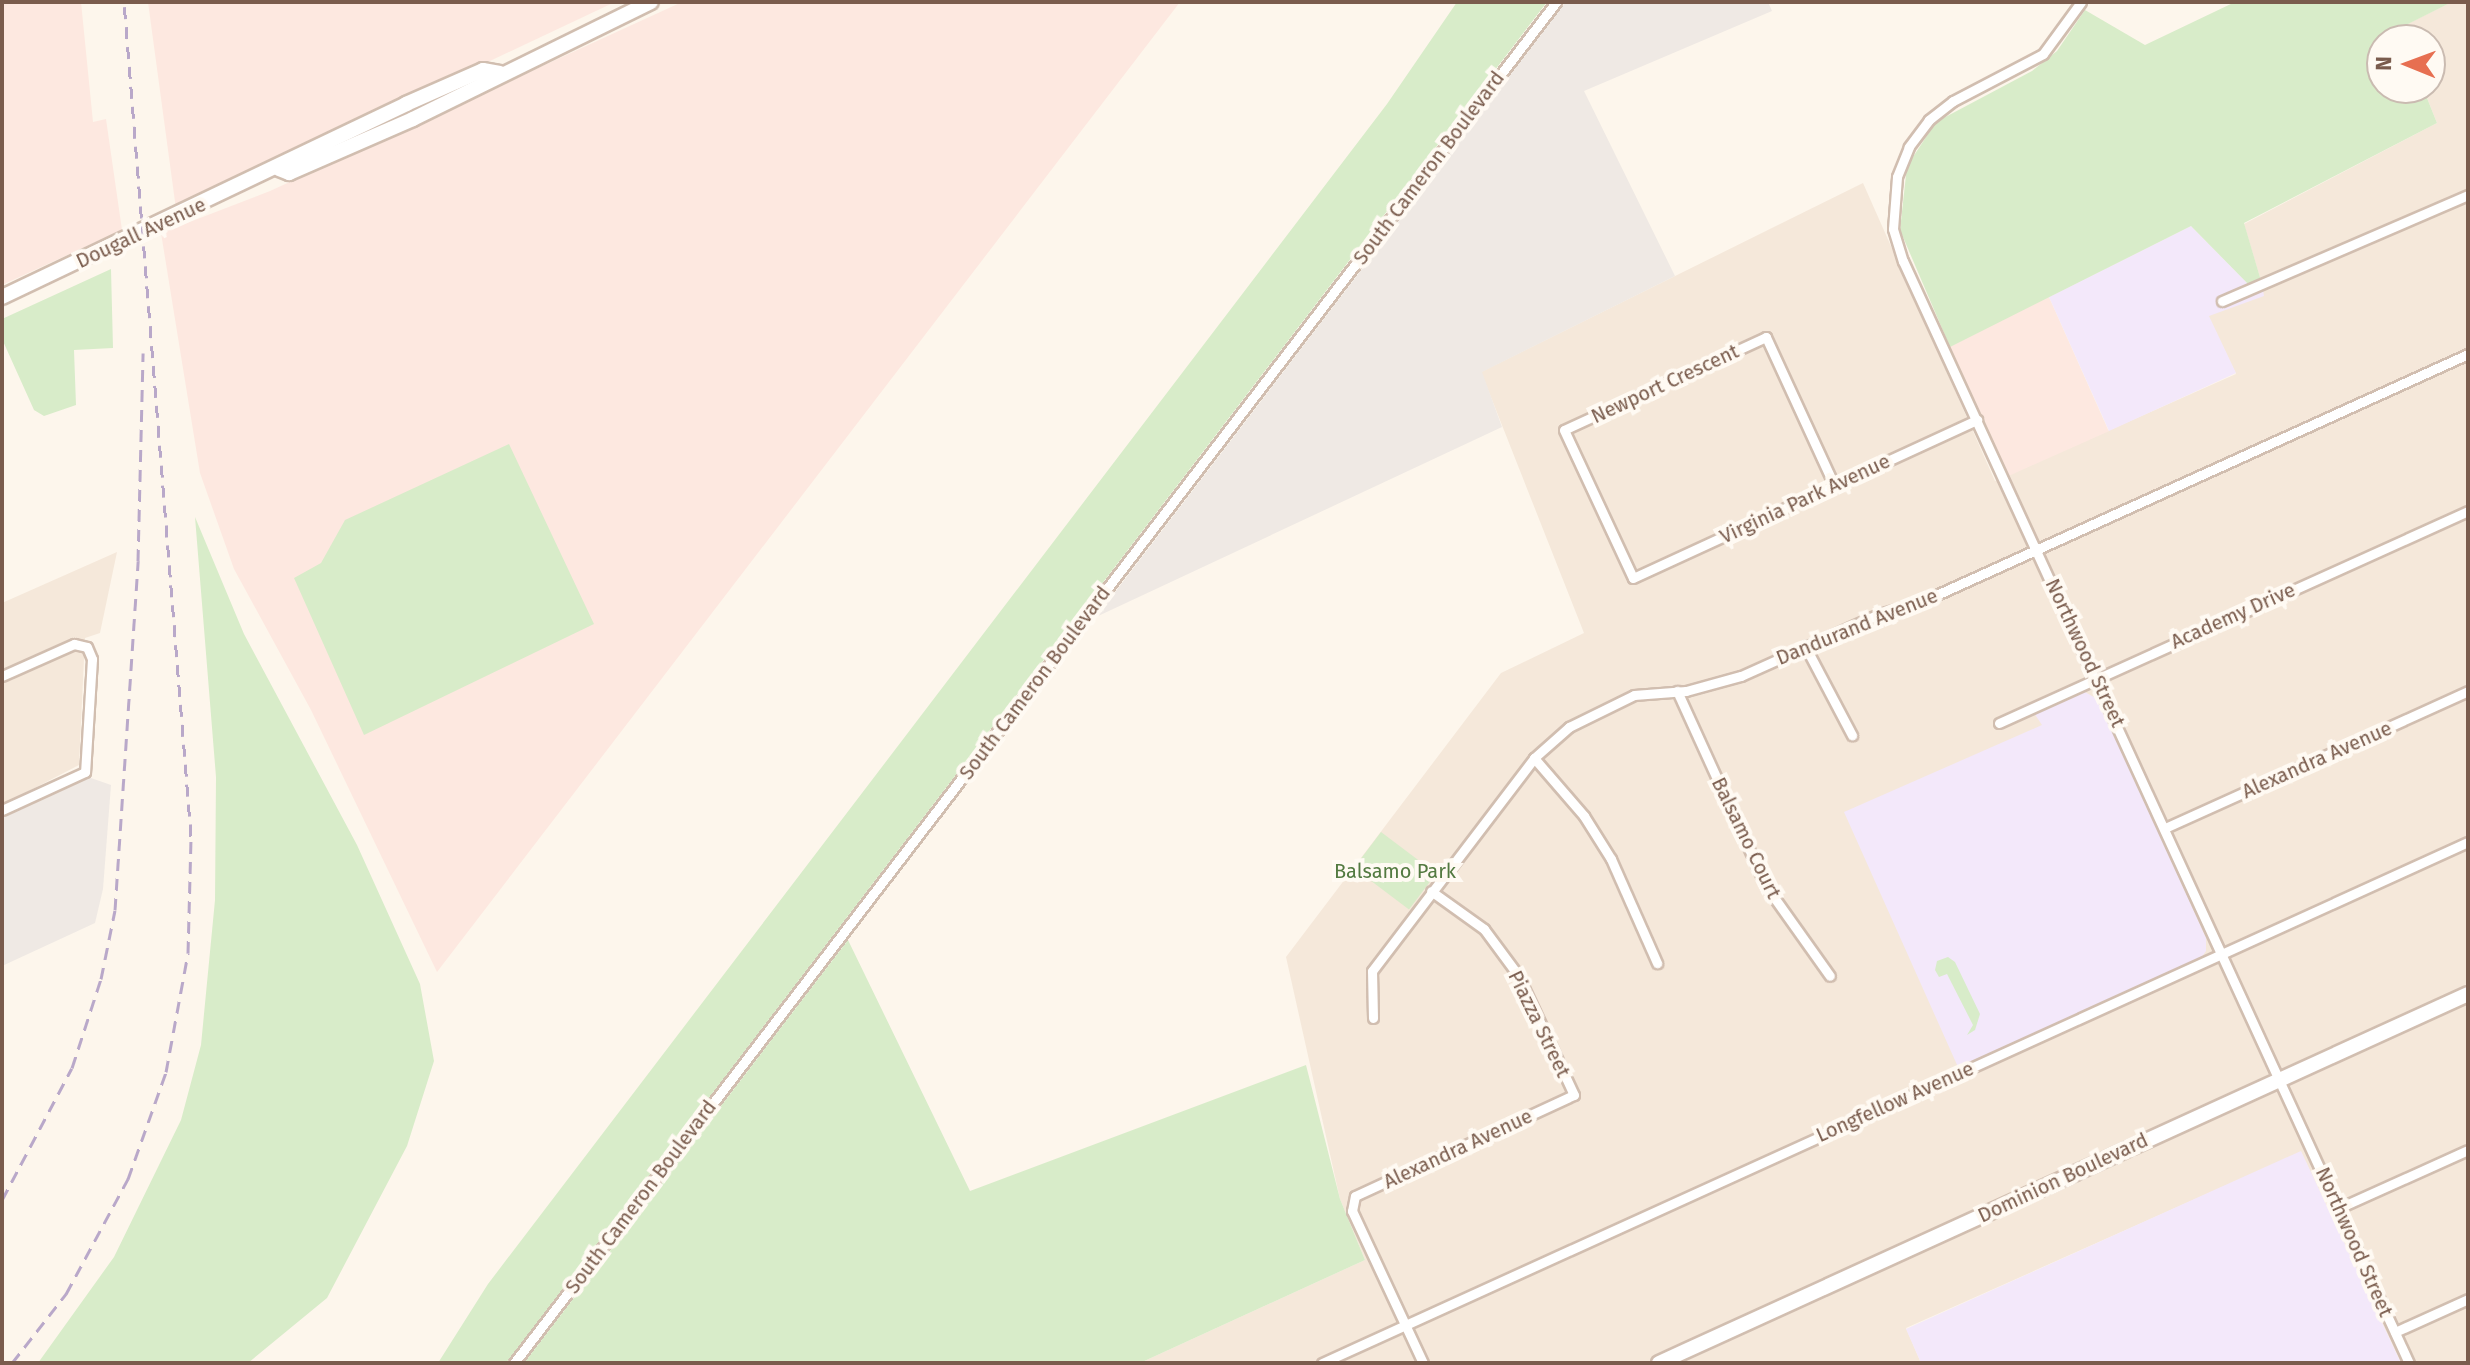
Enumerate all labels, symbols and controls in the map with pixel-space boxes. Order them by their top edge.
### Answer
north arrow [2366,24,2446,104]
text: N [2370,56,2397,71]
street label: South Cameron Boulevard [1348,67,1510,269]
street label: Dougall Avenue [72,192,210,274]
street label: Newport Crescent [1587,339,1743,429]
street label: Virginia Park Avenue [1716,449,1894,549]
street label: Northwood Street [2040,575,2130,731]
street label: Academy Drive [2167,578,2299,654]
street label: South Cameron Boulevard [954,582,1116,784]
street label: Dandurand Avenue [1773,584,1941,670]
street label: Alexandra Avenue [2238,716,2396,804]
street label: Balsamo Court [1706,773,1786,903]
park label: Balsamo Park [1334,859,1456,883]
street label: Piazza Street [1503,967,1575,1081]
street label: Longfellow Avenue [1812,1056,1978,1148]
street label: South Cameron Boulevard [560,1096,722,1298]
street label: Alexandra Avenue [1380,1104,1536,1194]
street label: Dominion Boulevard [1974,1128,2152,1228]
street label: Northwood Street [2310,1163,2398,1321]

